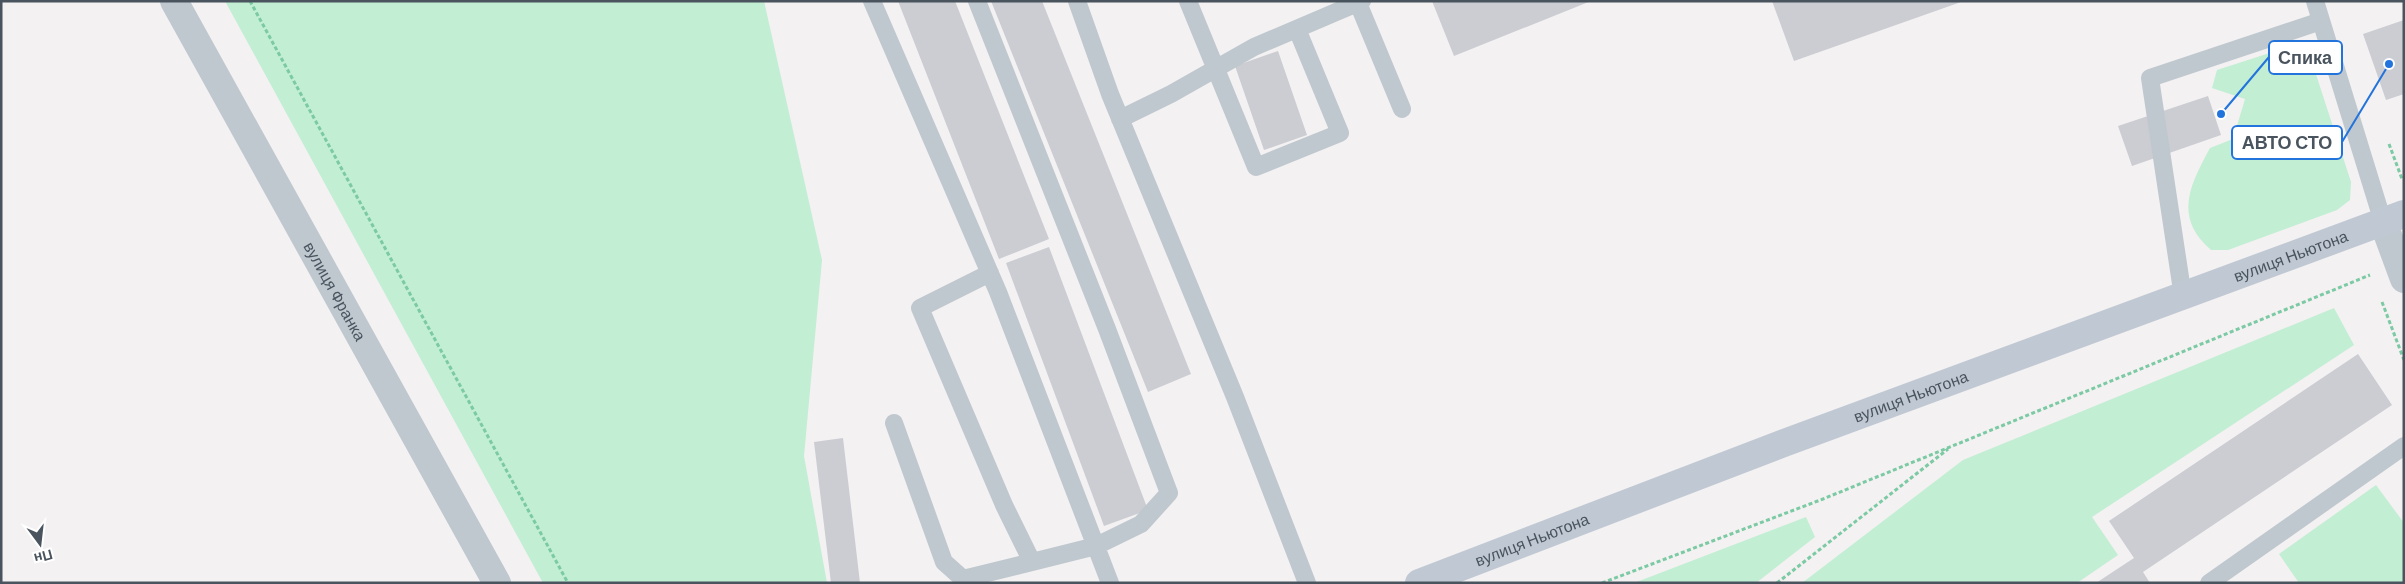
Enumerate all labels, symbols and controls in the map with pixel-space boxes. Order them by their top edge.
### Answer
callout: Спика [2269,41,2342,74]
text: Спика [2278,46,2333,68]
callout: АВТО СТО [2232,126,2342,159]
text: АВТО СТО [2242,131,2332,153]
street label: вулиця Ньютона [2231,226,2350,285]
street label: вулиця Франка [300,238,371,344]
street label: вулиця Ньютона [1851,366,1970,426]
street label: вулиця Ньютона [1472,509,1592,570]
north arrow [15,519,65,569]
text: Пн [32,546,55,568]

